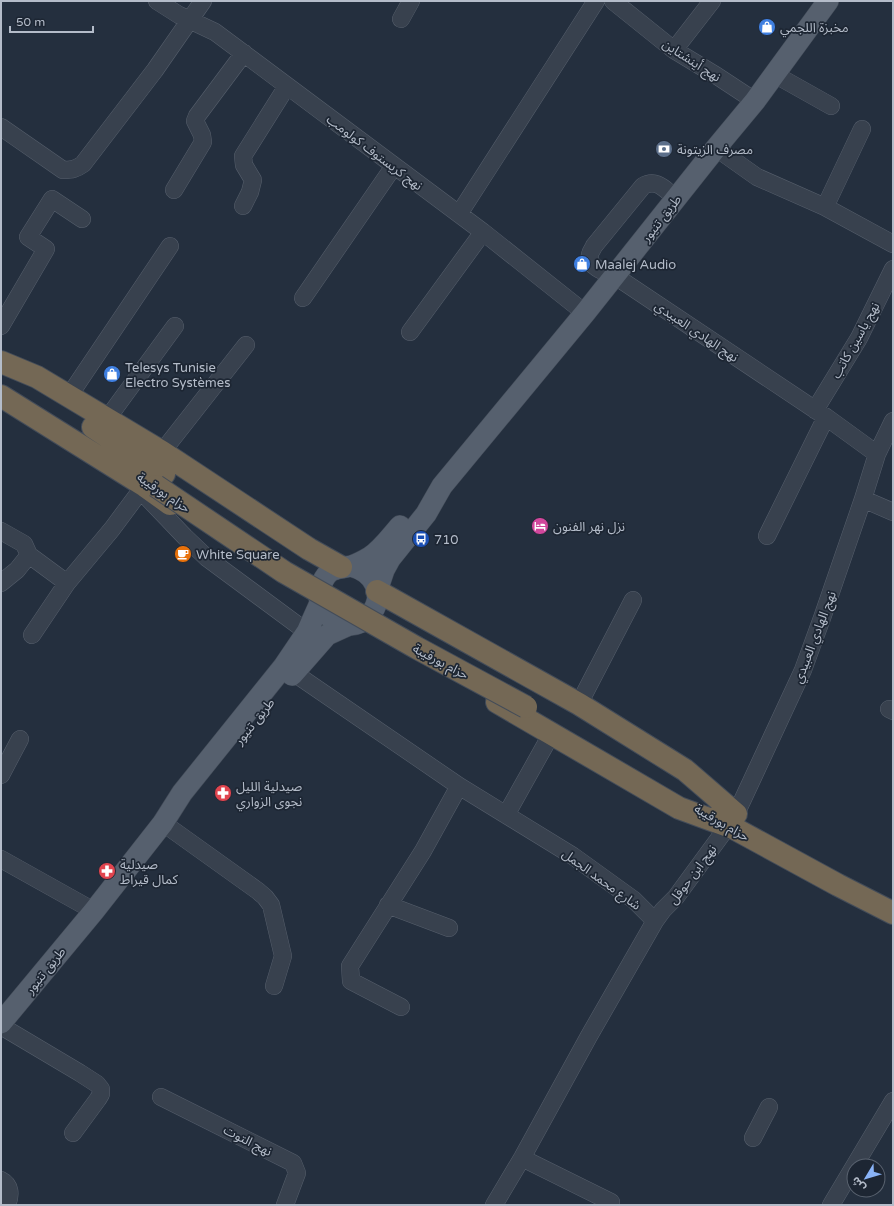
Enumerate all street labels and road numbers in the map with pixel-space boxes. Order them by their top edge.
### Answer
street label: نهج أينشتاين [658,36,724,87]
street label: نهج كريستوف كولومب [322,111,426,196]
street label: طريق تنيور [638,192,685,246]
street label: نهج الهادي العبيدي [650,298,741,367]
street label: نهج ياسين كاتب [828,300,885,382]
street label: حزام بورقيبة [133,469,193,517]
street label: نهج الهادي العبيدي [790,589,842,686]
street label: حزام بورقيبة [410,641,471,684]
street label: طريق تنيور [230,695,279,749]
street label: حزام بورقيبة [691,801,752,846]
street label: نهج ابن حوقل [665,842,722,909]
street label: شارع محمد الجمل [558,846,644,915]
street label: طريق تنيور [21,944,70,998]
street label: نهج التوت [220,1122,274,1162]

